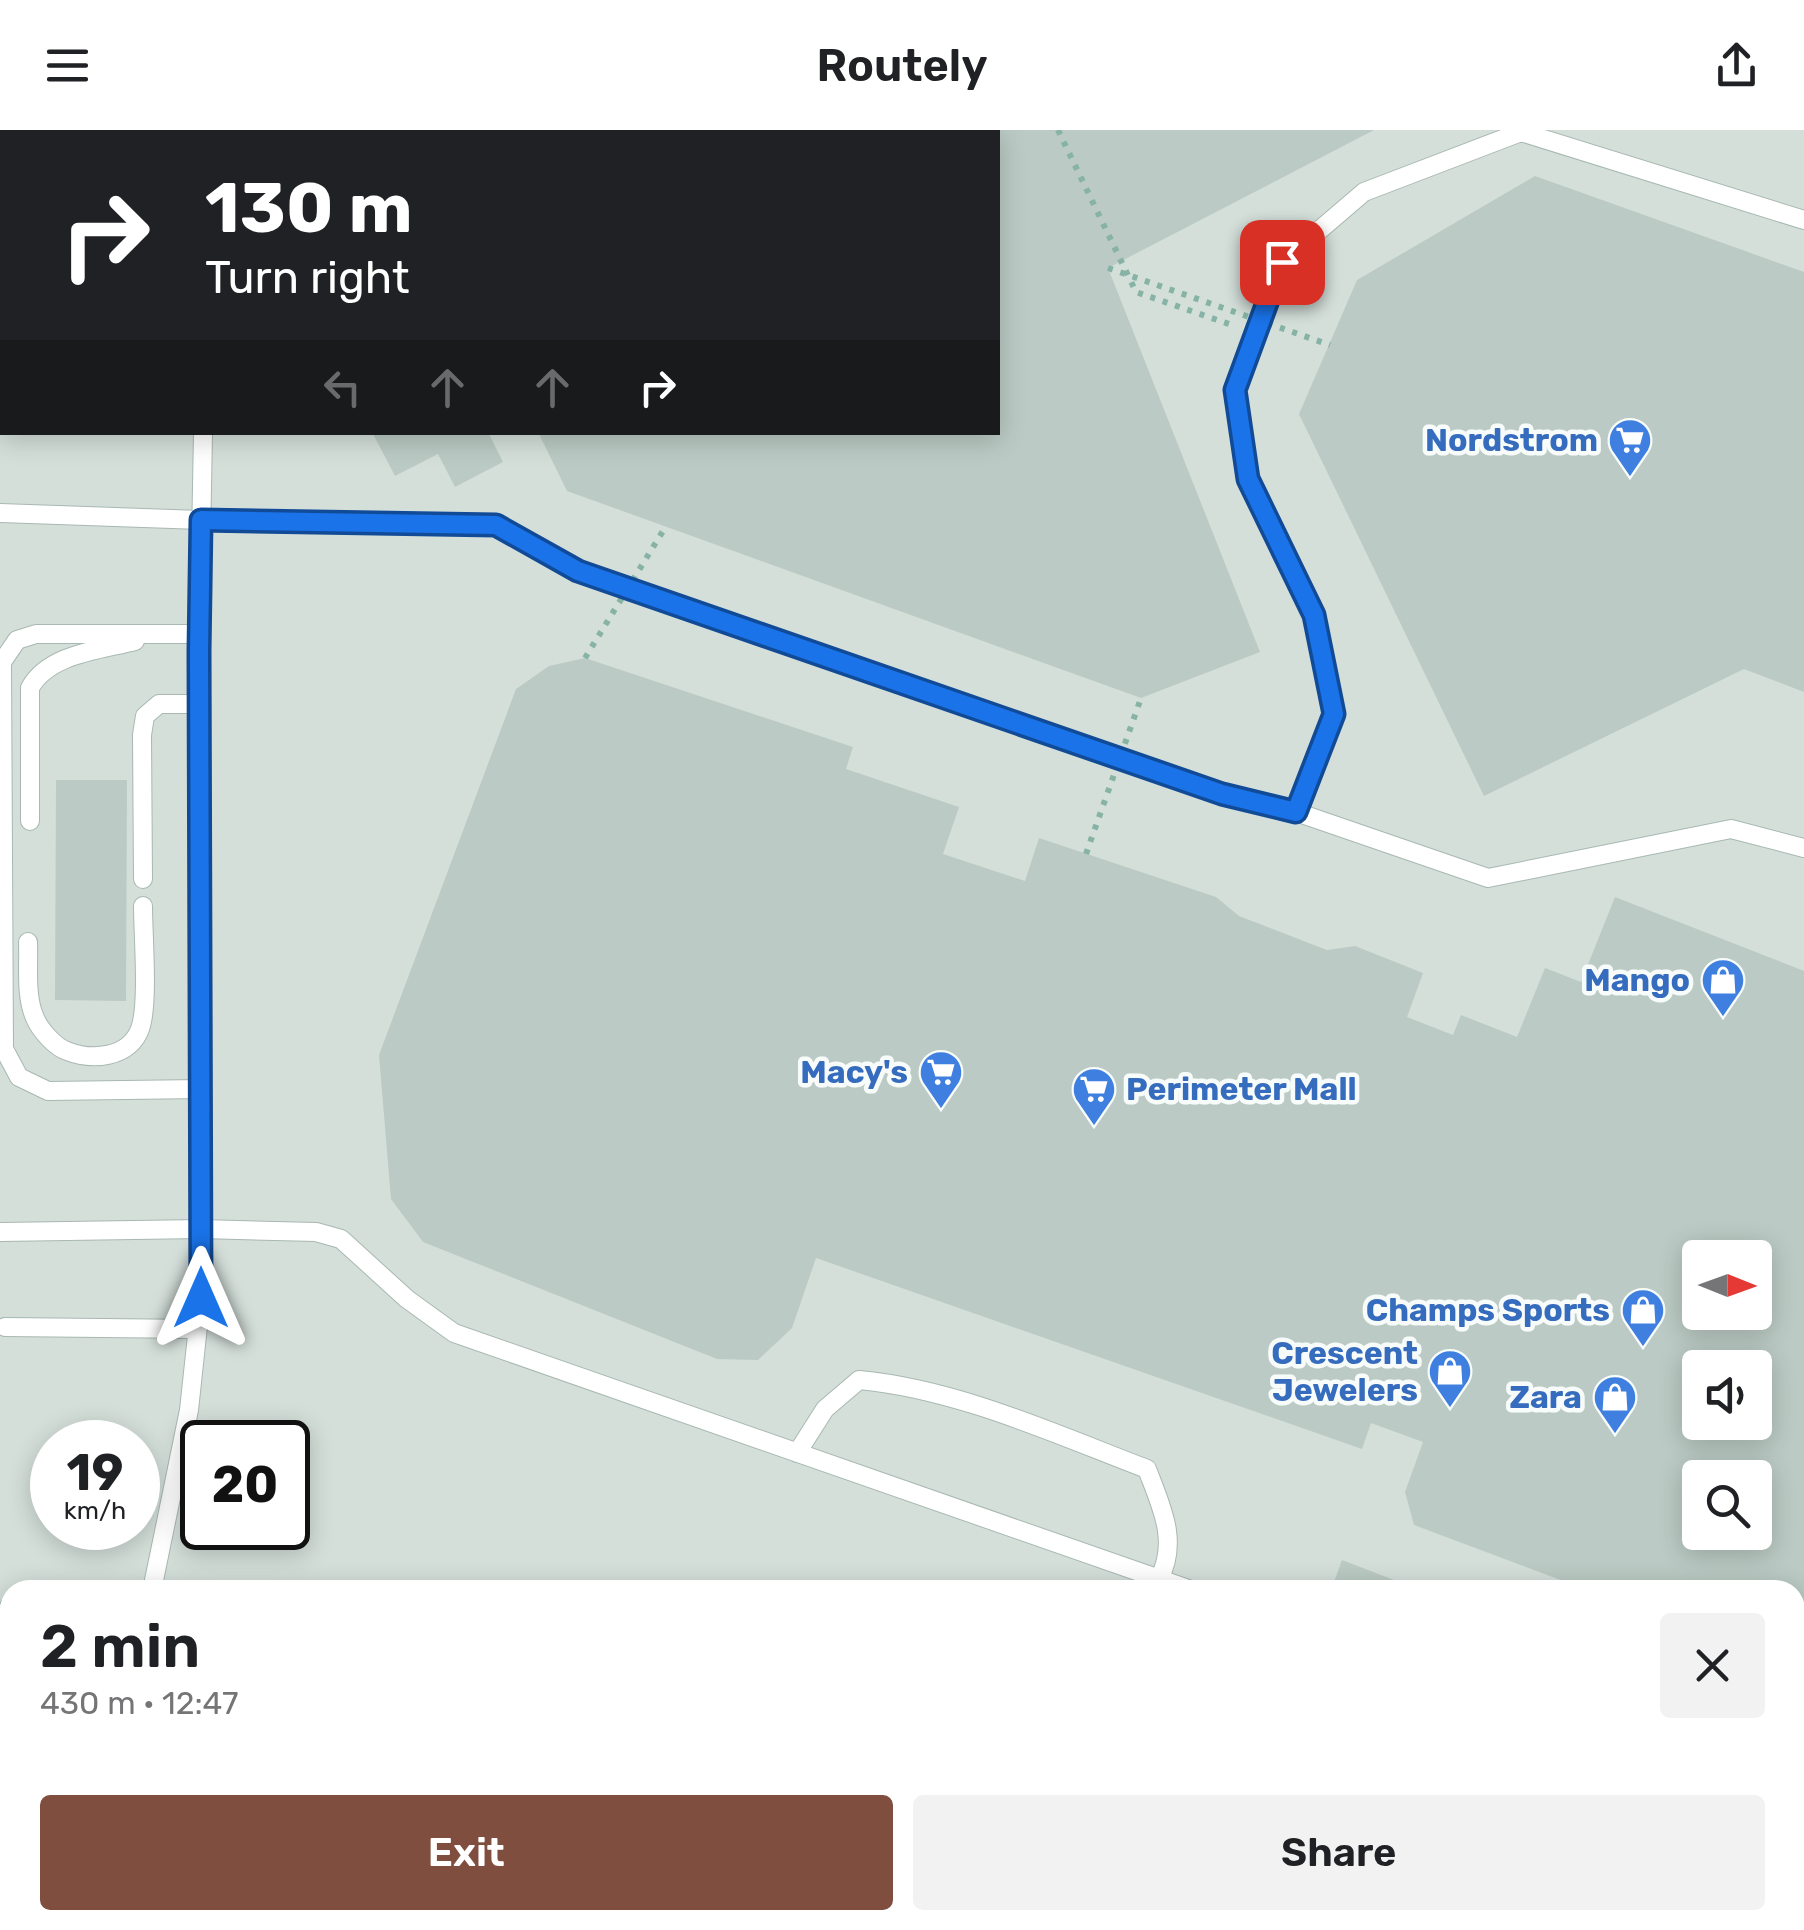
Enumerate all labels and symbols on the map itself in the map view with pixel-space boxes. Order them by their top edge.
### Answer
pin [1240,220,1325,305]
supermarket icon: Nordstrom [1607,417,1653,478]
place label: Nordstrom [1425,421,1598,459]
shop icon: Mango [1700,957,1746,1018]
place label: Mango [1584,961,1690,999]
supermarket icon: Macy's [918,1049,964,1110]
place label: Macy's [800,1053,908,1091]
supermarket icon: Perimeter Mall [1071,1066,1117,1127]
place label: Perimeter Mall [1126,1070,1357,1108]
north arrow [1682,1240,1772,1330]
position arrow [149,1246,253,1350]
shop icon: Champs Sports [1620,1287,1666,1348]
place label: Champs Sports [1366,1291,1610,1329]
place label: Crescent Jewelers [1271,1334,1418,1409]
shop icon: Crescent Jewelers [1427,1348,1473,1409]
shop icon: Zara [1592,1374,1638,1435]
place label: Zara [1509,1378,1582,1416]
speed limit sign: 20 [180,1420,310,1550]

